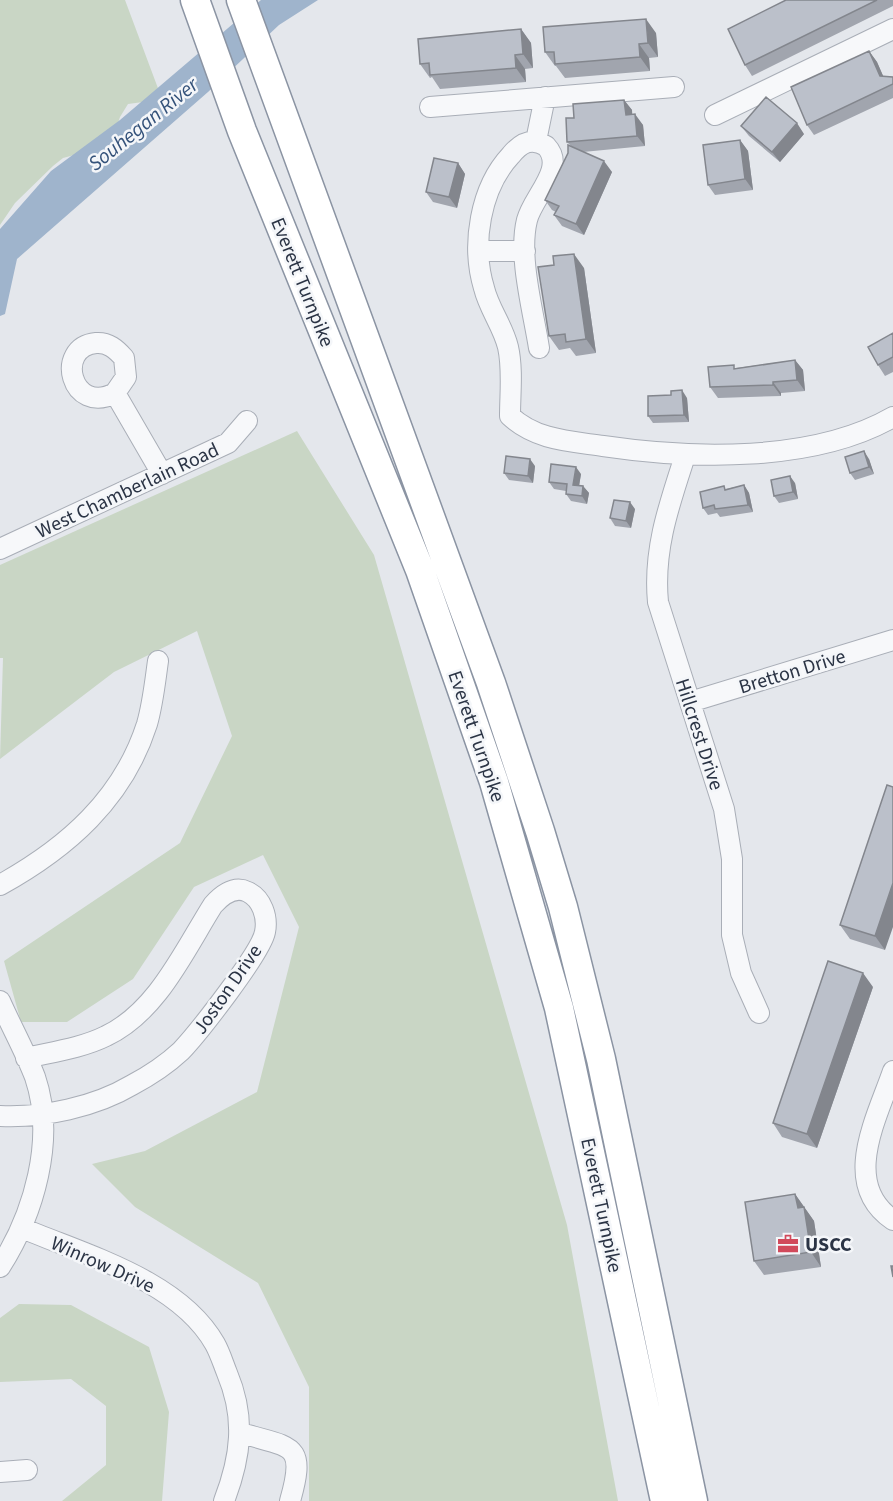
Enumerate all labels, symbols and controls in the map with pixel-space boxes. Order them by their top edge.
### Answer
water label: Souhegan River [81,70,205,178]
street label: Everett Turnpike [263,214,341,351]
street label: West Chamberlain Road [31,436,224,546]
street label: Bretton Drive [736,642,849,701]
street label: Everett Turnpike [440,667,512,806]
street label: Hillcrest Drive [668,675,730,794]
street label: Joston Drive [187,939,269,1040]
street label: Everett Turnpike [573,1135,629,1275]
street label: Winrow Drive [46,1230,159,1300]
place label: USCC [805,1231,852,1259]
office icon: USCC [776,1232,800,1256]

